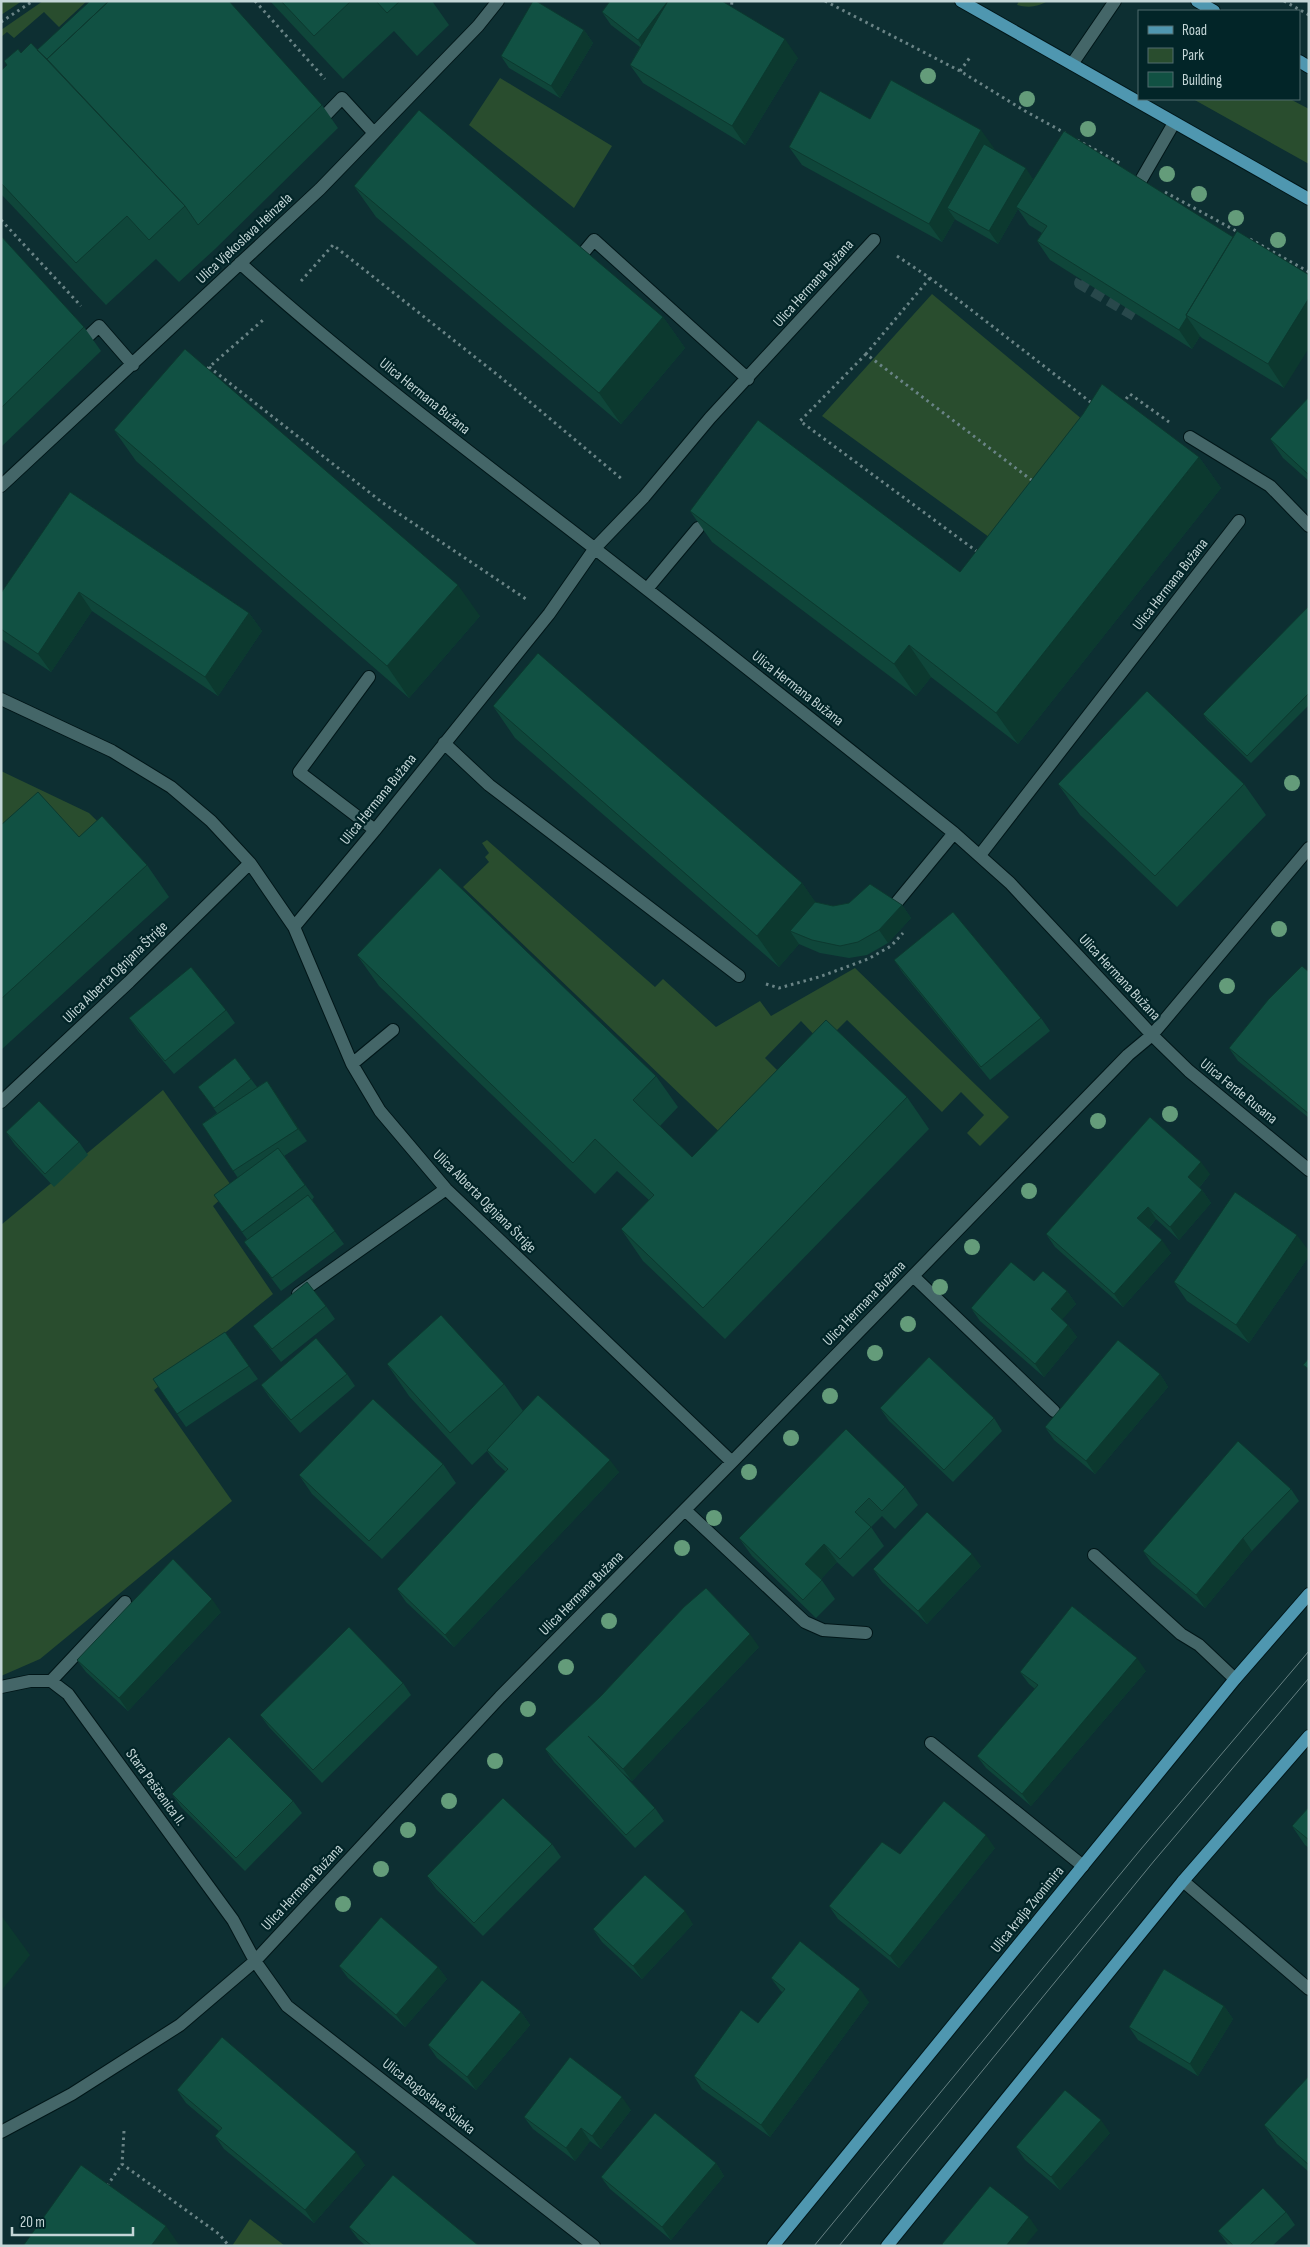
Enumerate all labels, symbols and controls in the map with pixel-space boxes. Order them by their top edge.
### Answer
legend [1138,10,1300,100]
text: Road [1182,21,1207,40]
text: Park [1182,46,1204,65]
text: Building [1182,71,1222,90]
street label: Ulica Vjekoslava Heinzela [192,189,297,288]
street label: Ulica Hermana Bužana [769,235,858,331]
street label: Ulica Hermana Bužana [375,354,474,439]
street label: Ulica Hermana Bužana [1129,534,1212,634]
street label: Ulica Hermana Bužana [748,647,848,730]
street label: Ulica Hermana Bužana [336,750,421,849]
street label: Ulica Alberta Ognjana Štrige [59,917,172,1027]
street label: Ulica Hermana Bužana [1075,930,1165,1025]
street label: Ulica Ferde Rusana [1196,1054,1281,1128]
street label: Ulica Alberta Ognjana Štrige [429,1145,541,1257]
street label: Ulica Hermana Bužana [819,1256,910,1350]
street label: Ulica Hermana Bužana [535,1547,628,1640]
street label: Stara Peščenica II. [121,1745,190,1830]
street label: Ulica Hermana Bužana [257,1840,347,1935]
street label: Ulica kralja Zvonimira [987,1862,1068,1957]
street label: Ulica Bogoslava Šuleka [378,2054,479,2139]
scale bar [12,2204,134,2236]
text: 20 m [20,2213,45,2232]

